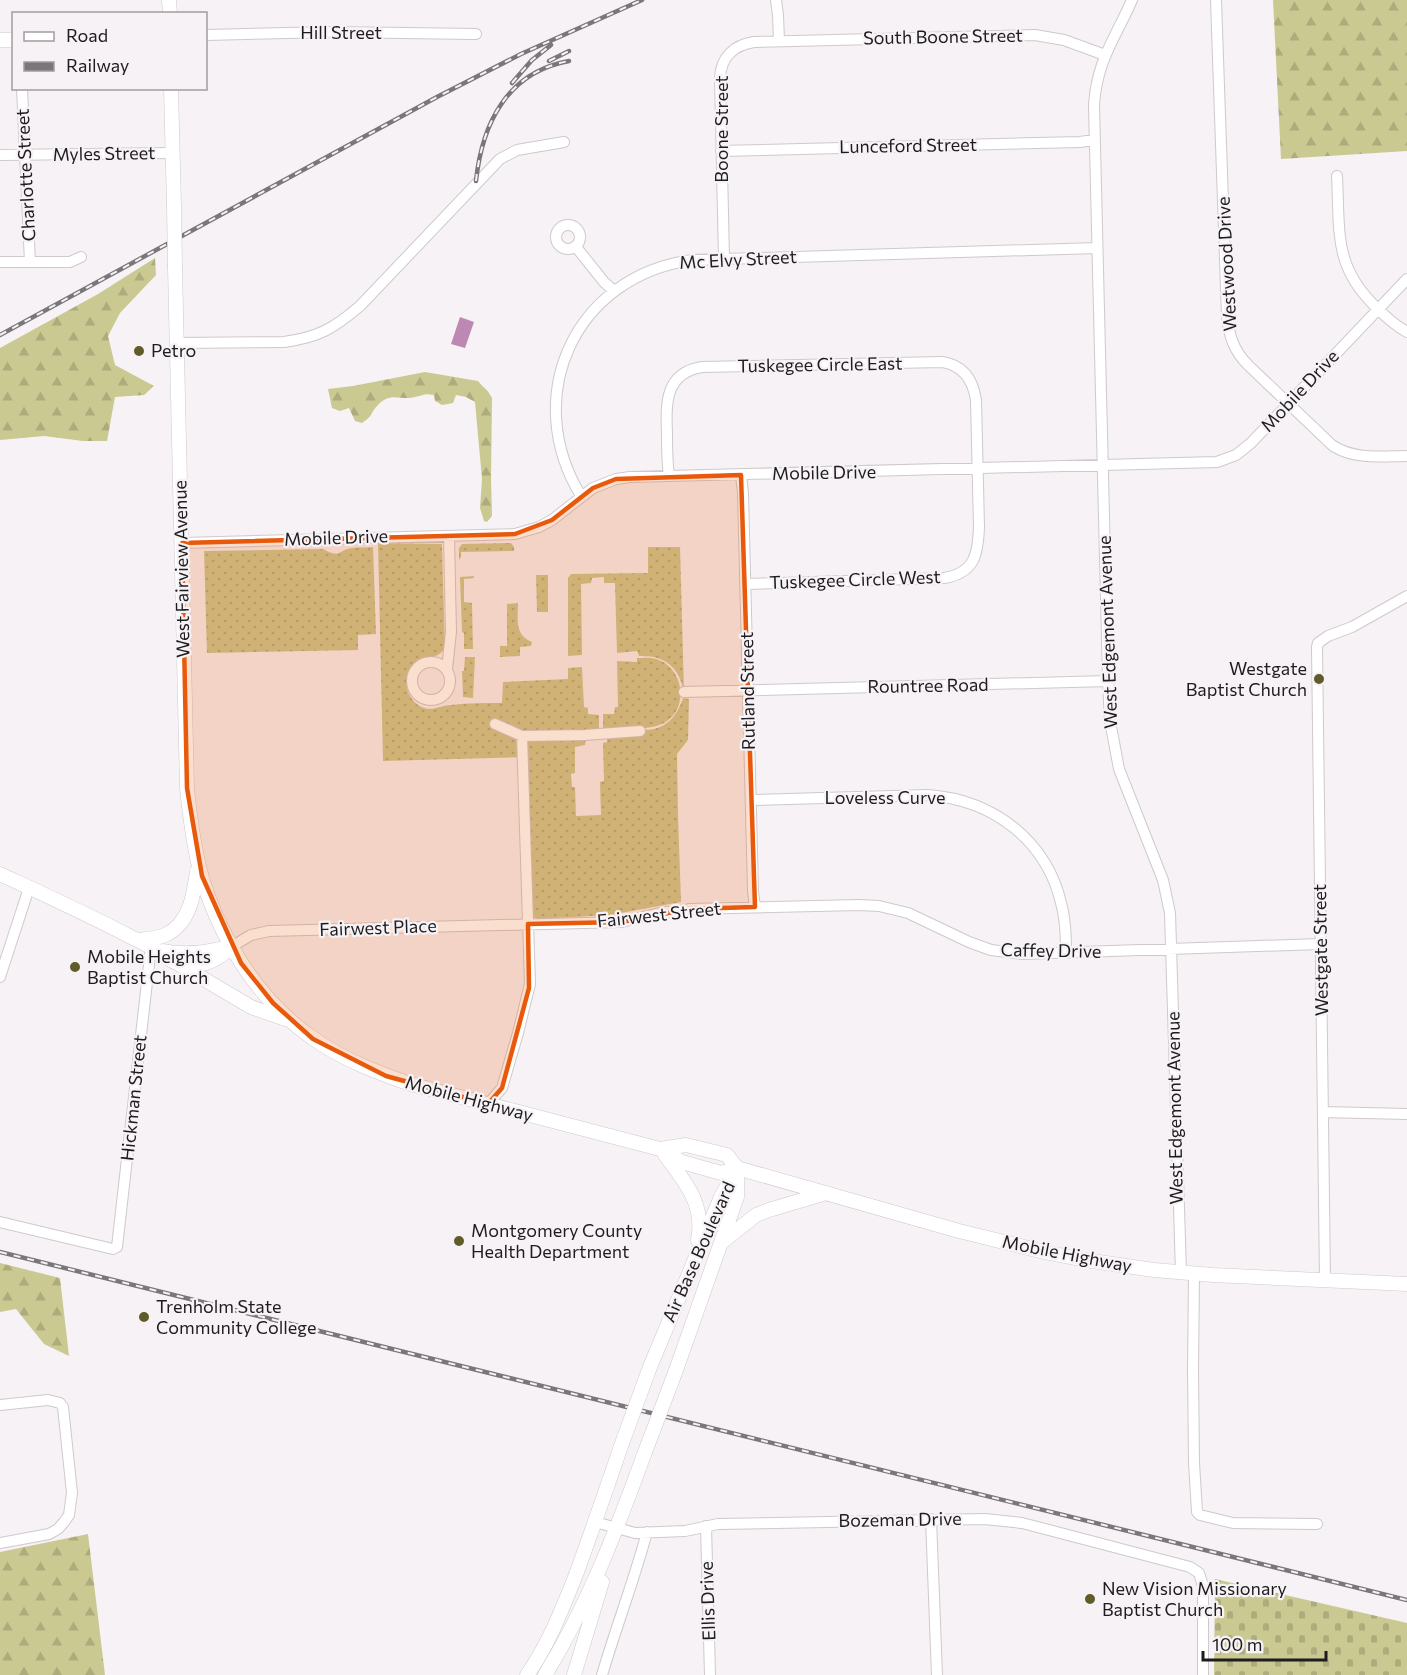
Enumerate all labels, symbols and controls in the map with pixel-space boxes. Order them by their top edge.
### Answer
legend [12,12,207,90]
street label: Hill Street [300,21,382,43]
text: Road [66,24,108,46]
street label: South Boone Street [863,24,1023,48]
text: Railway [66,54,129,76]
street label: Boone Street [710,75,732,183]
street label: Charlotte Street [11,108,39,242]
street label: Lunceford Street [839,133,977,157]
street label: Myles Street [53,141,155,165]
street label: Westwood Drive [1211,196,1241,332]
street label: Mc Elvy Street [679,245,797,273]
place label: Petro [151,339,196,361]
marker: Petro [132,344,146,358]
street label: Mobile Drive [1256,345,1343,436]
street label: Tuskegee Circle East [737,352,903,376]
street label: Mobile Drive [772,460,876,484]
street label: West Fairview Avenue [168,480,194,658]
street label: Mobile Drive [284,524,388,550]
street label: West Edgemont Avenue [1093,535,1121,729]
street label: Tuskegee Circle West [769,565,941,593]
street label: Rutland Street [735,632,759,750]
place label: Westgate Baptist Church [1186,657,1307,700]
marker: Westgate Baptist Church [1312,672,1326,686]
street label: Rountree Road [867,673,989,697]
street label: Loveless Curve [824,786,946,808]
street label: Westgate Street [1308,884,1332,1016]
street label: Fairwest Street [596,897,722,931]
street label: Fairwest Place [319,914,437,940]
street label: Caffey Drive [1001,938,1102,962]
place label: Mobile Heights Baptist Church [87,945,211,988]
marker: Mobile Heights Baptist Church [68,960,82,974]
street label: West Edgemont Avenue [1161,1011,1187,1205]
street label: Hickman Street [115,1034,151,1162]
street label: Mobile Highway [403,1070,536,1126]
street label: Air Base Boulevard [657,1178,739,1325]
place label: Montgomery County Health Department [471,1219,642,1262]
street label: Mobile Highway [1001,1230,1134,1276]
marker: Montgomery County Health Department [452,1234,466,1248]
place label: Trenholm State Community College [156,1295,316,1338]
marker: Trenholm State Community College [137,1310,151,1324]
street label: Bozeman Drive [838,1507,962,1531]
street label: Ellis Drive [695,1561,719,1641]
place label: New Vision Missionary Baptist Church [1102,1577,1287,1620]
marker: New Vision Missionary Baptist Church [1083,1592,1097,1606]
scale bar [1203,1624,1326,1662]
text: 100 m [1212,1633,1262,1655]

